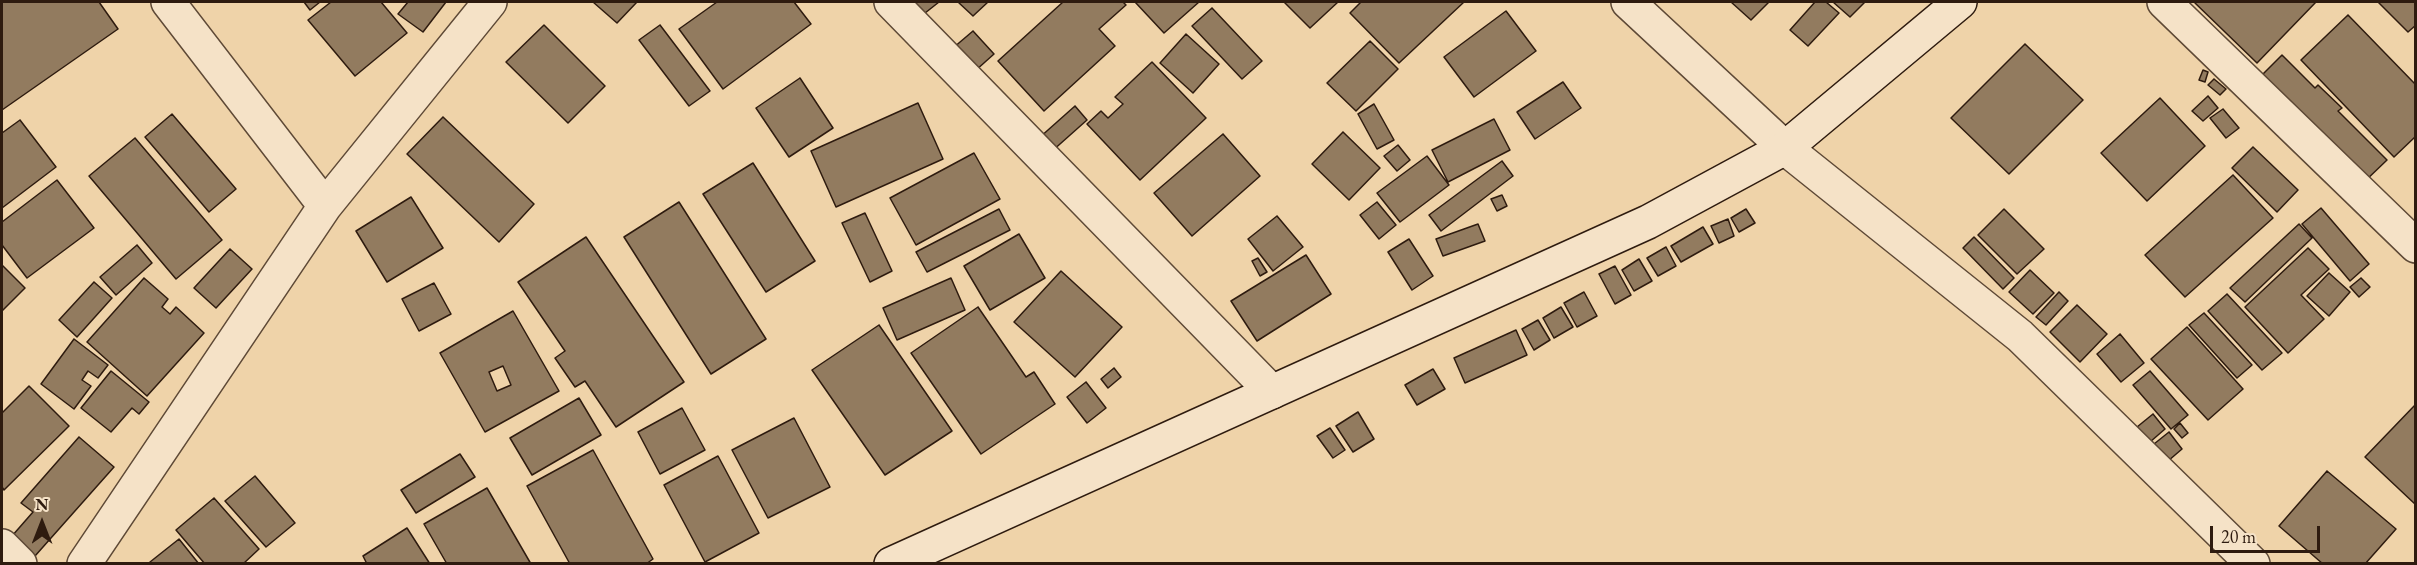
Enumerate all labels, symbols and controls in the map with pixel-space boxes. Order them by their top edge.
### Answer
north arrow [12,493,72,553]
text: N [36,494,48,515]
scale bar [2213,514,2322,552]
text: 20 m [2221,525,2256,548]

